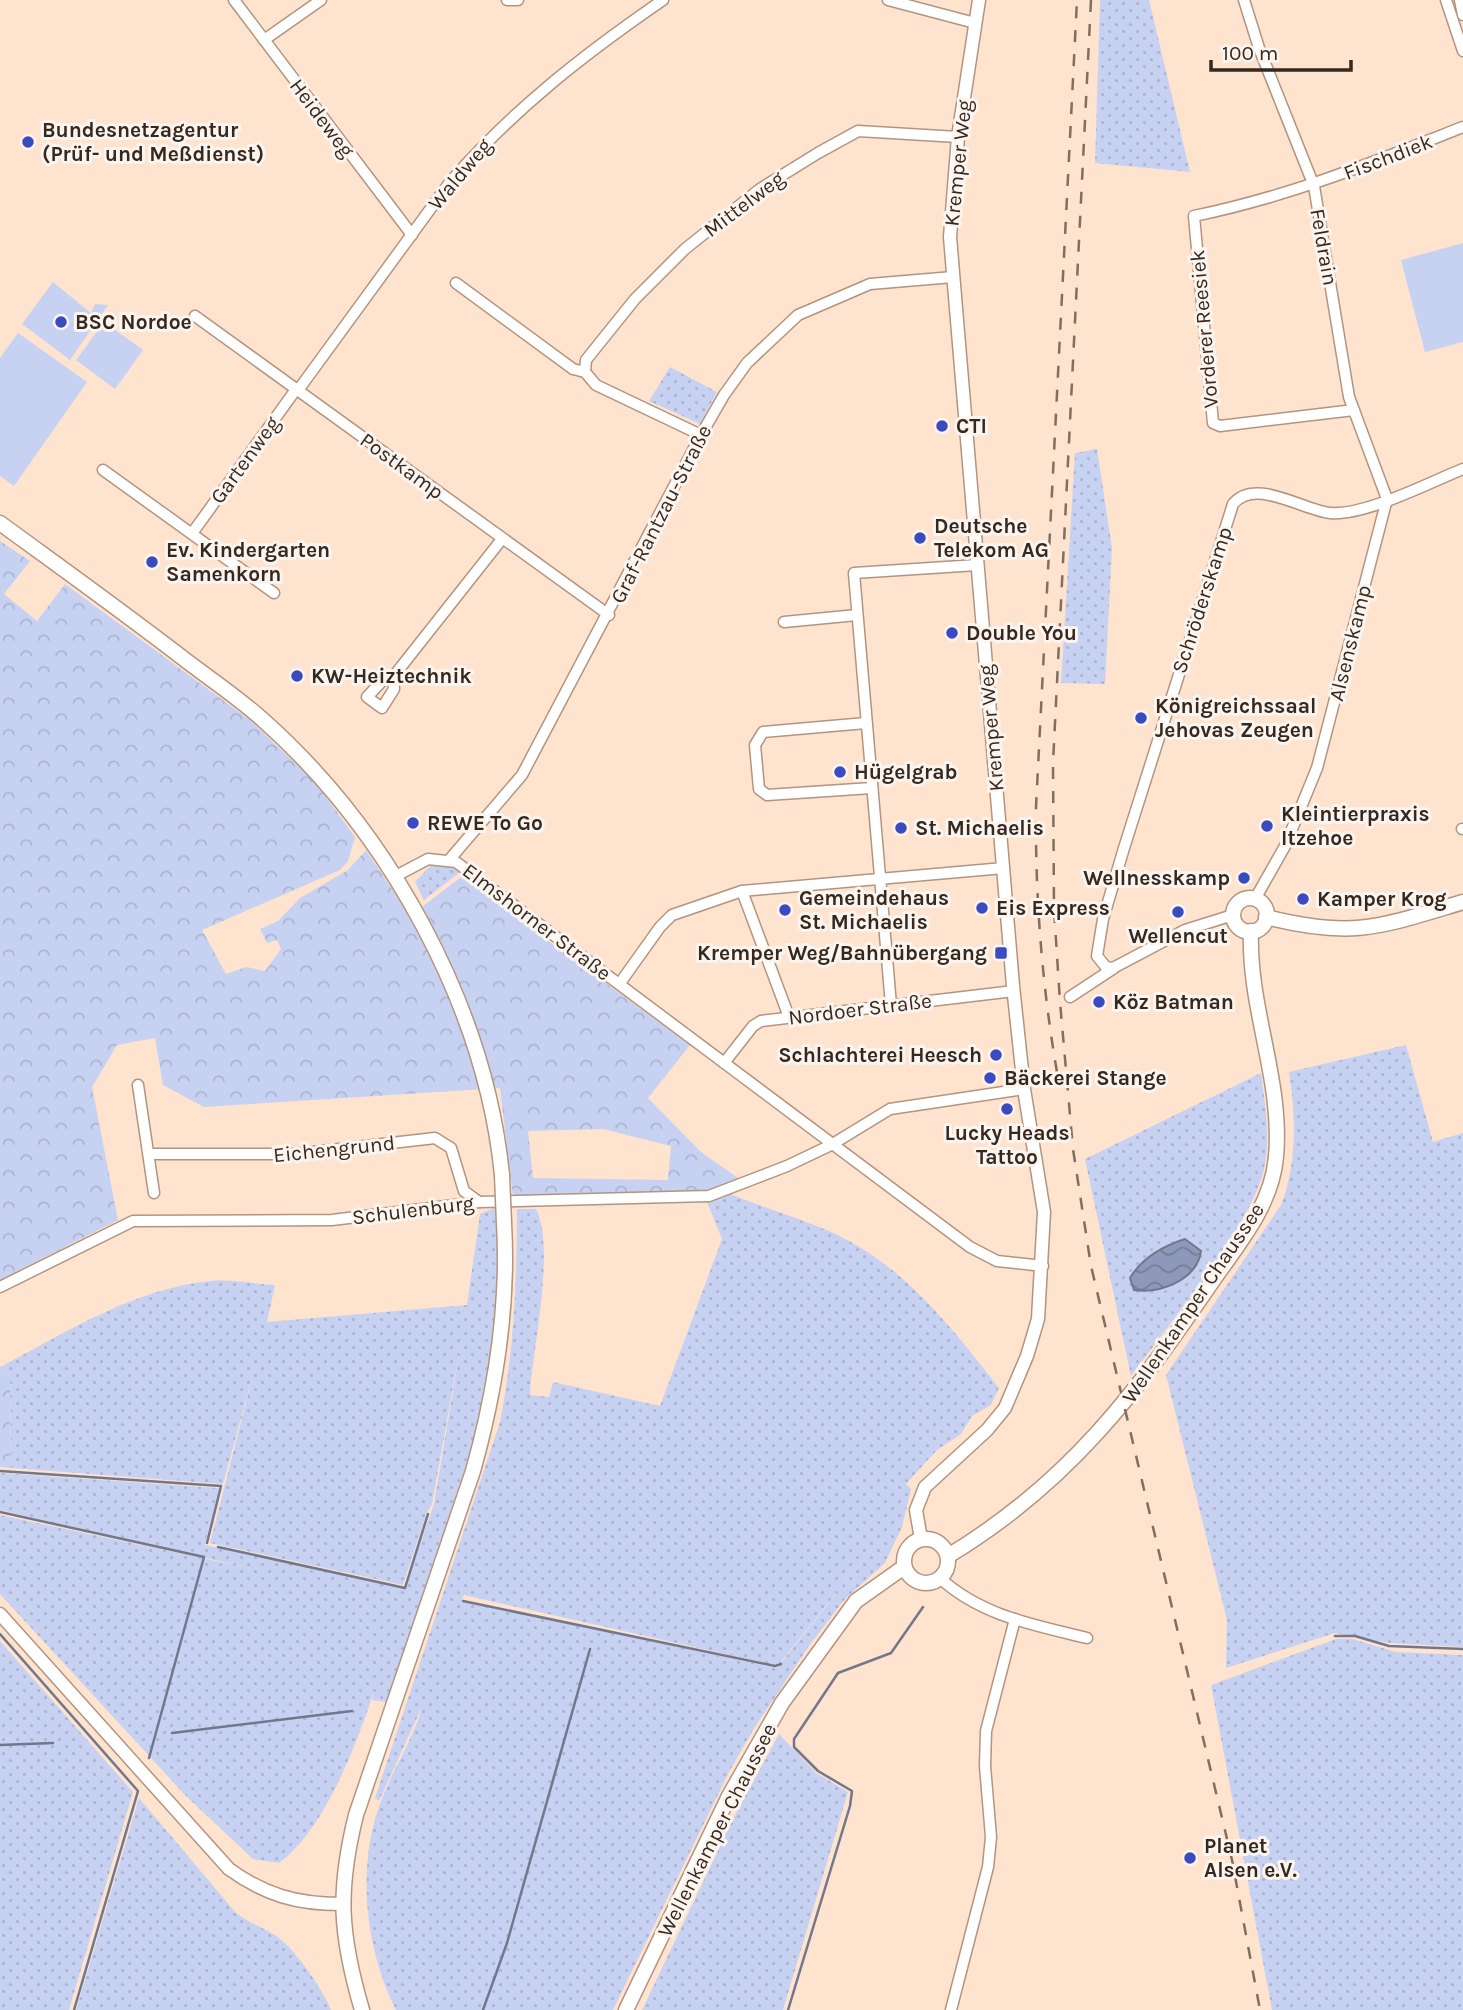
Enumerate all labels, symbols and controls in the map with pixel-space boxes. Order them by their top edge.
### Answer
scale bar [1211,28,1351,72]
text: 100 m [1222,41,1279,65]
street label: Heideweg [285,74,359,162]
street label: Kremper Weg [939,98,977,227]
place label: Bundesnetzagentur (Prüf- und Meßdienst) [42,118,264,166]
street label: Fischdiek [1340,129,1436,185]
street label: Waldweg [423,133,497,215]
marker: Bundesnetzagentur (Prüf- und Meßdienst) [20,134,36,150]
street label: Mittelweg [699,166,789,242]
street label: Feldrain [1305,207,1343,287]
street label: Vorderer Reesiek [1185,249,1223,409]
place label: BSC Nordoe [75,310,192,334]
marker: BSC Nordoe [53,314,69,330]
street label: Gartenweg [205,412,285,508]
place label: CTI [956,414,987,438]
marker: CTI [934,418,950,434]
street label: Graf-Rantzau-Straße [606,421,716,607]
street label: Postkamp [356,428,448,504]
place label: Deutsche Telekom AG [934,514,1049,562]
street label: Schröderskamp [1167,524,1237,676]
marker: Deutsche Telekom AG [912,530,928,546]
place label: Ev. Kindergarten Samenkorn [166,538,330,586]
marker: Ev. Kindergarten Samenkorn [144,554,160,570]
street label: Alsenskamp [1324,582,1376,704]
place label: Double You [966,621,1077,645]
marker: Double You [944,625,960,641]
street label: Kremper Weg [973,663,1008,792]
place label: KW-Heiztechnik [311,664,472,688]
marker: KW-Heiztechnik [289,668,305,684]
place label: Königreichssaal Jehovas Zeugen [1155,694,1316,742]
marker: Königreichssaal Jehovas Zeugen [1133,710,1149,726]
place label: Hügelgrab [854,760,957,784]
marker: Hügelgrab [832,764,848,780]
place label: Kleintierpraxis Itzehoe [1281,802,1430,850]
place label: REWE To Go [427,811,543,835]
marker: REWE To Go [405,815,421,831]
place label: St. Michaelis [915,816,1044,840]
marker: Kleintierpraxis Itzehoe [1259,818,1275,834]
marker: St. Michaelis [893,820,909,836]
street label: Elmshorner Straße [458,858,616,986]
place label: Wellnesskamp [1083,866,1230,890]
marker: Wellnesskamp [1236,870,1252,886]
place label: Gemeindehaus St. Michaelis [799,886,949,934]
place label: Kamper Krog [1317,887,1447,911]
marker: Kamper Krog [1295,891,1311,907]
place label: Eis Express [996,896,1110,920]
marker: Eis Express [974,900,990,916]
marker: Gemeindehaus St. Michaelis [777,902,793,918]
marker: Wellencut [1170,904,1186,920]
place label: Wellencut [1128,924,1228,948]
place label: Kremper Weg/Bahnübergang [697,941,987,965]
marker: Kremper Weg/Bahnübergang [993,945,1009,961]
street label: Nordoer Straße [787,988,933,1030]
place label: Köz Batman [1113,990,1234,1014]
marker: Köz Batman [1091,994,1107,1010]
place label: Schlachterei Heesch [778,1043,982,1067]
marker: Schlachterei Heesch [988,1047,1004,1063]
place label: Bäckerei Stange [1004,1066,1167,1090]
marker: Bäckerei Stange [982,1070,998,1086]
marker: Lucky Heads Tattoo [999,1101,1015,1117]
place label: Lucky Heads Tattoo [944,1121,1070,1169]
street label: Eichengrund [272,1131,396,1167]
street label: Schulenburg [351,1191,475,1229]
street label: Wellenkamper Chaussee [1117,1198,1269,1408]
street label: Wellenkamper Chaussee [653,1719,781,1941]
place label: Planet Alsen e.V. [1204,1834,1297,1882]
marker: Planet Alsen e.V. [1182,1850,1198,1866]

